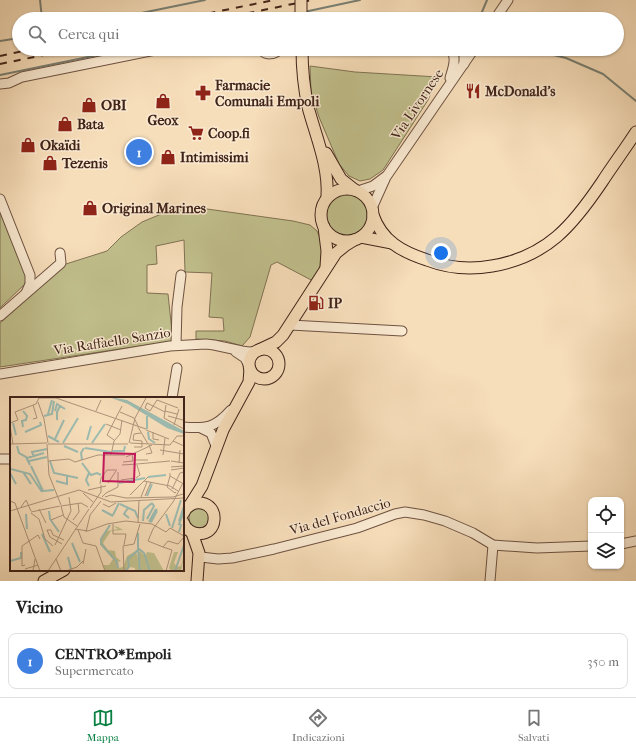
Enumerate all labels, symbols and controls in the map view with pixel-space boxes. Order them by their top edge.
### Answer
search box [12,12,624,56]
icon: search [26,23,48,45]
text: Cerca qui [58,25,119,43]
street label: Via Livornese [387,66,447,144]
place label: Farmacie Comunali Empoli [214,77,320,110]
restaurant icon: McDonald's [464,82,482,100]
place label: McDonald's [484,83,556,100]
pharmacy icon: Farmacie Comunali Empoli [194,84,212,102]
shop icon: Geox [154,92,172,110]
shop icon: OBI [80,96,98,114]
place label: OBI [101,97,127,114]
place label: Geox [148,112,179,129]
shop icon: Bata [56,115,74,133]
place label: Bata [77,116,105,133]
supermarket icon: Coop.fi [187,124,205,142]
place label: Coop.fi [208,125,250,142]
shop icon: Okaïdi [19,136,37,154]
place label: Okaïdi [40,137,81,154]
pin: 1 [126,137,152,167]
shop icon: Intimissimi [159,148,177,166]
place label: Intimissimi [180,149,250,166]
shop icon: Tezenis [41,154,59,172]
place label: Tezenis [61,155,109,172]
shop icon: Original Marines [81,199,99,217]
place label: Original Marines [102,200,207,217]
your location [431,243,451,263]
fuel station icon: IP [307,294,325,312]
place label: IP [328,295,342,312]
street label: Via Raffaello Sanzio [51,324,172,359]
inset map [10,397,184,571]
street label: Via del Fondaccio [287,494,393,539]
map controls [588,497,624,569]
button: locate [588,497,624,533]
button: layers [588,533,624,569]
text: Vicino [16,597,63,617]
text: CENTRO*Empoli [55,645,171,663]
text: 1 [28,654,32,669]
text: 350 m [587,654,619,669]
text: Supermercato [55,663,134,678]
tab: Mappa [87,707,119,744]
tab: Indicazioni [292,707,345,744]
tab: Salvati [518,707,549,744]

